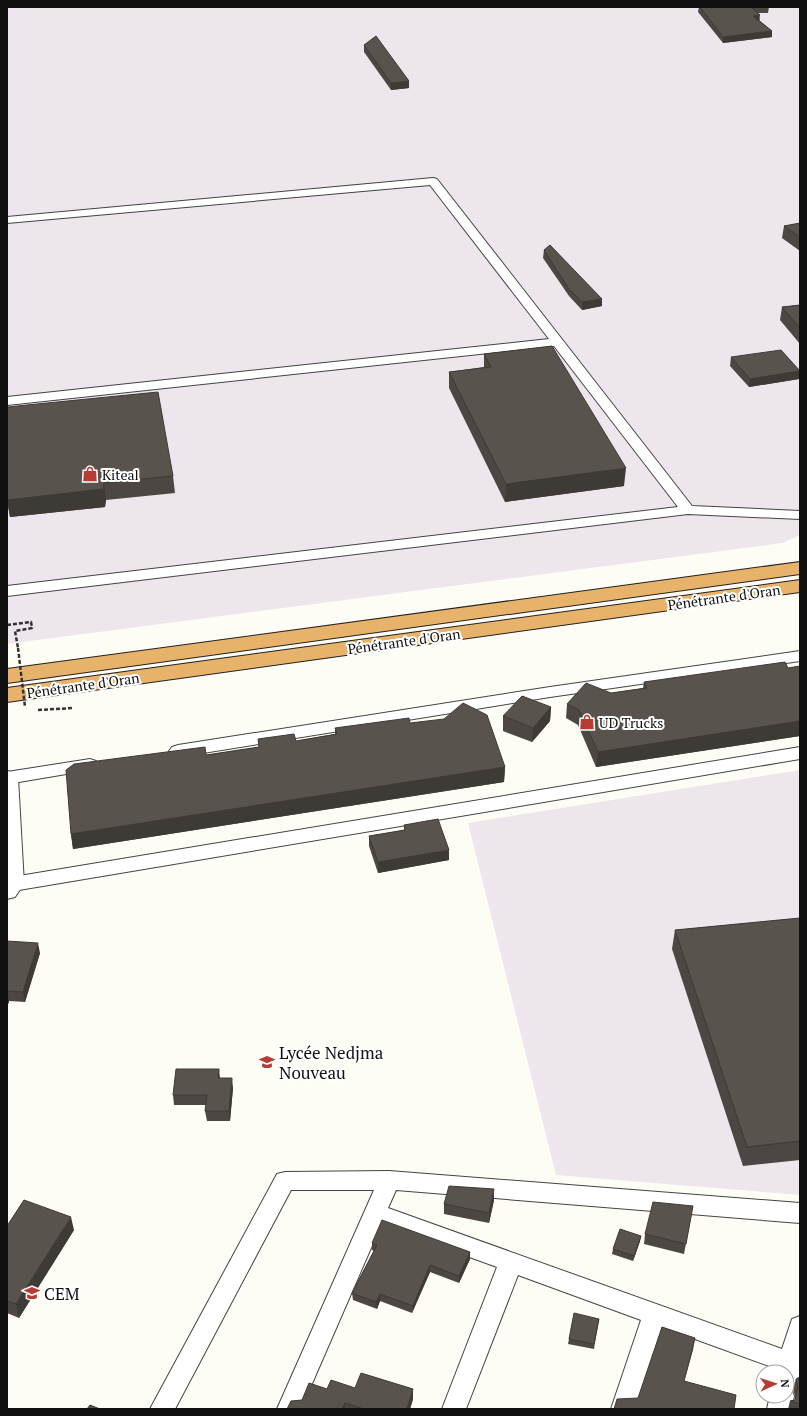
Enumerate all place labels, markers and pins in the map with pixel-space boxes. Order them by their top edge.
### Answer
shop icon: Kiteal [81,465,99,483]
place label: Kiteal [102,465,139,484]
shop icon: UD Trucks [578,713,596,731]
place label: UD Trucks [599,713,663,732]
place label: Lycée Nedjma Nouveau [279,1041,384,1084]
school or university icon: Lycée Nedjma Nouveau [258,1053,276,1071]
place label: CEM [44,1282,80,1305]
school or university icon: CEM [23,1284,41,1302]

